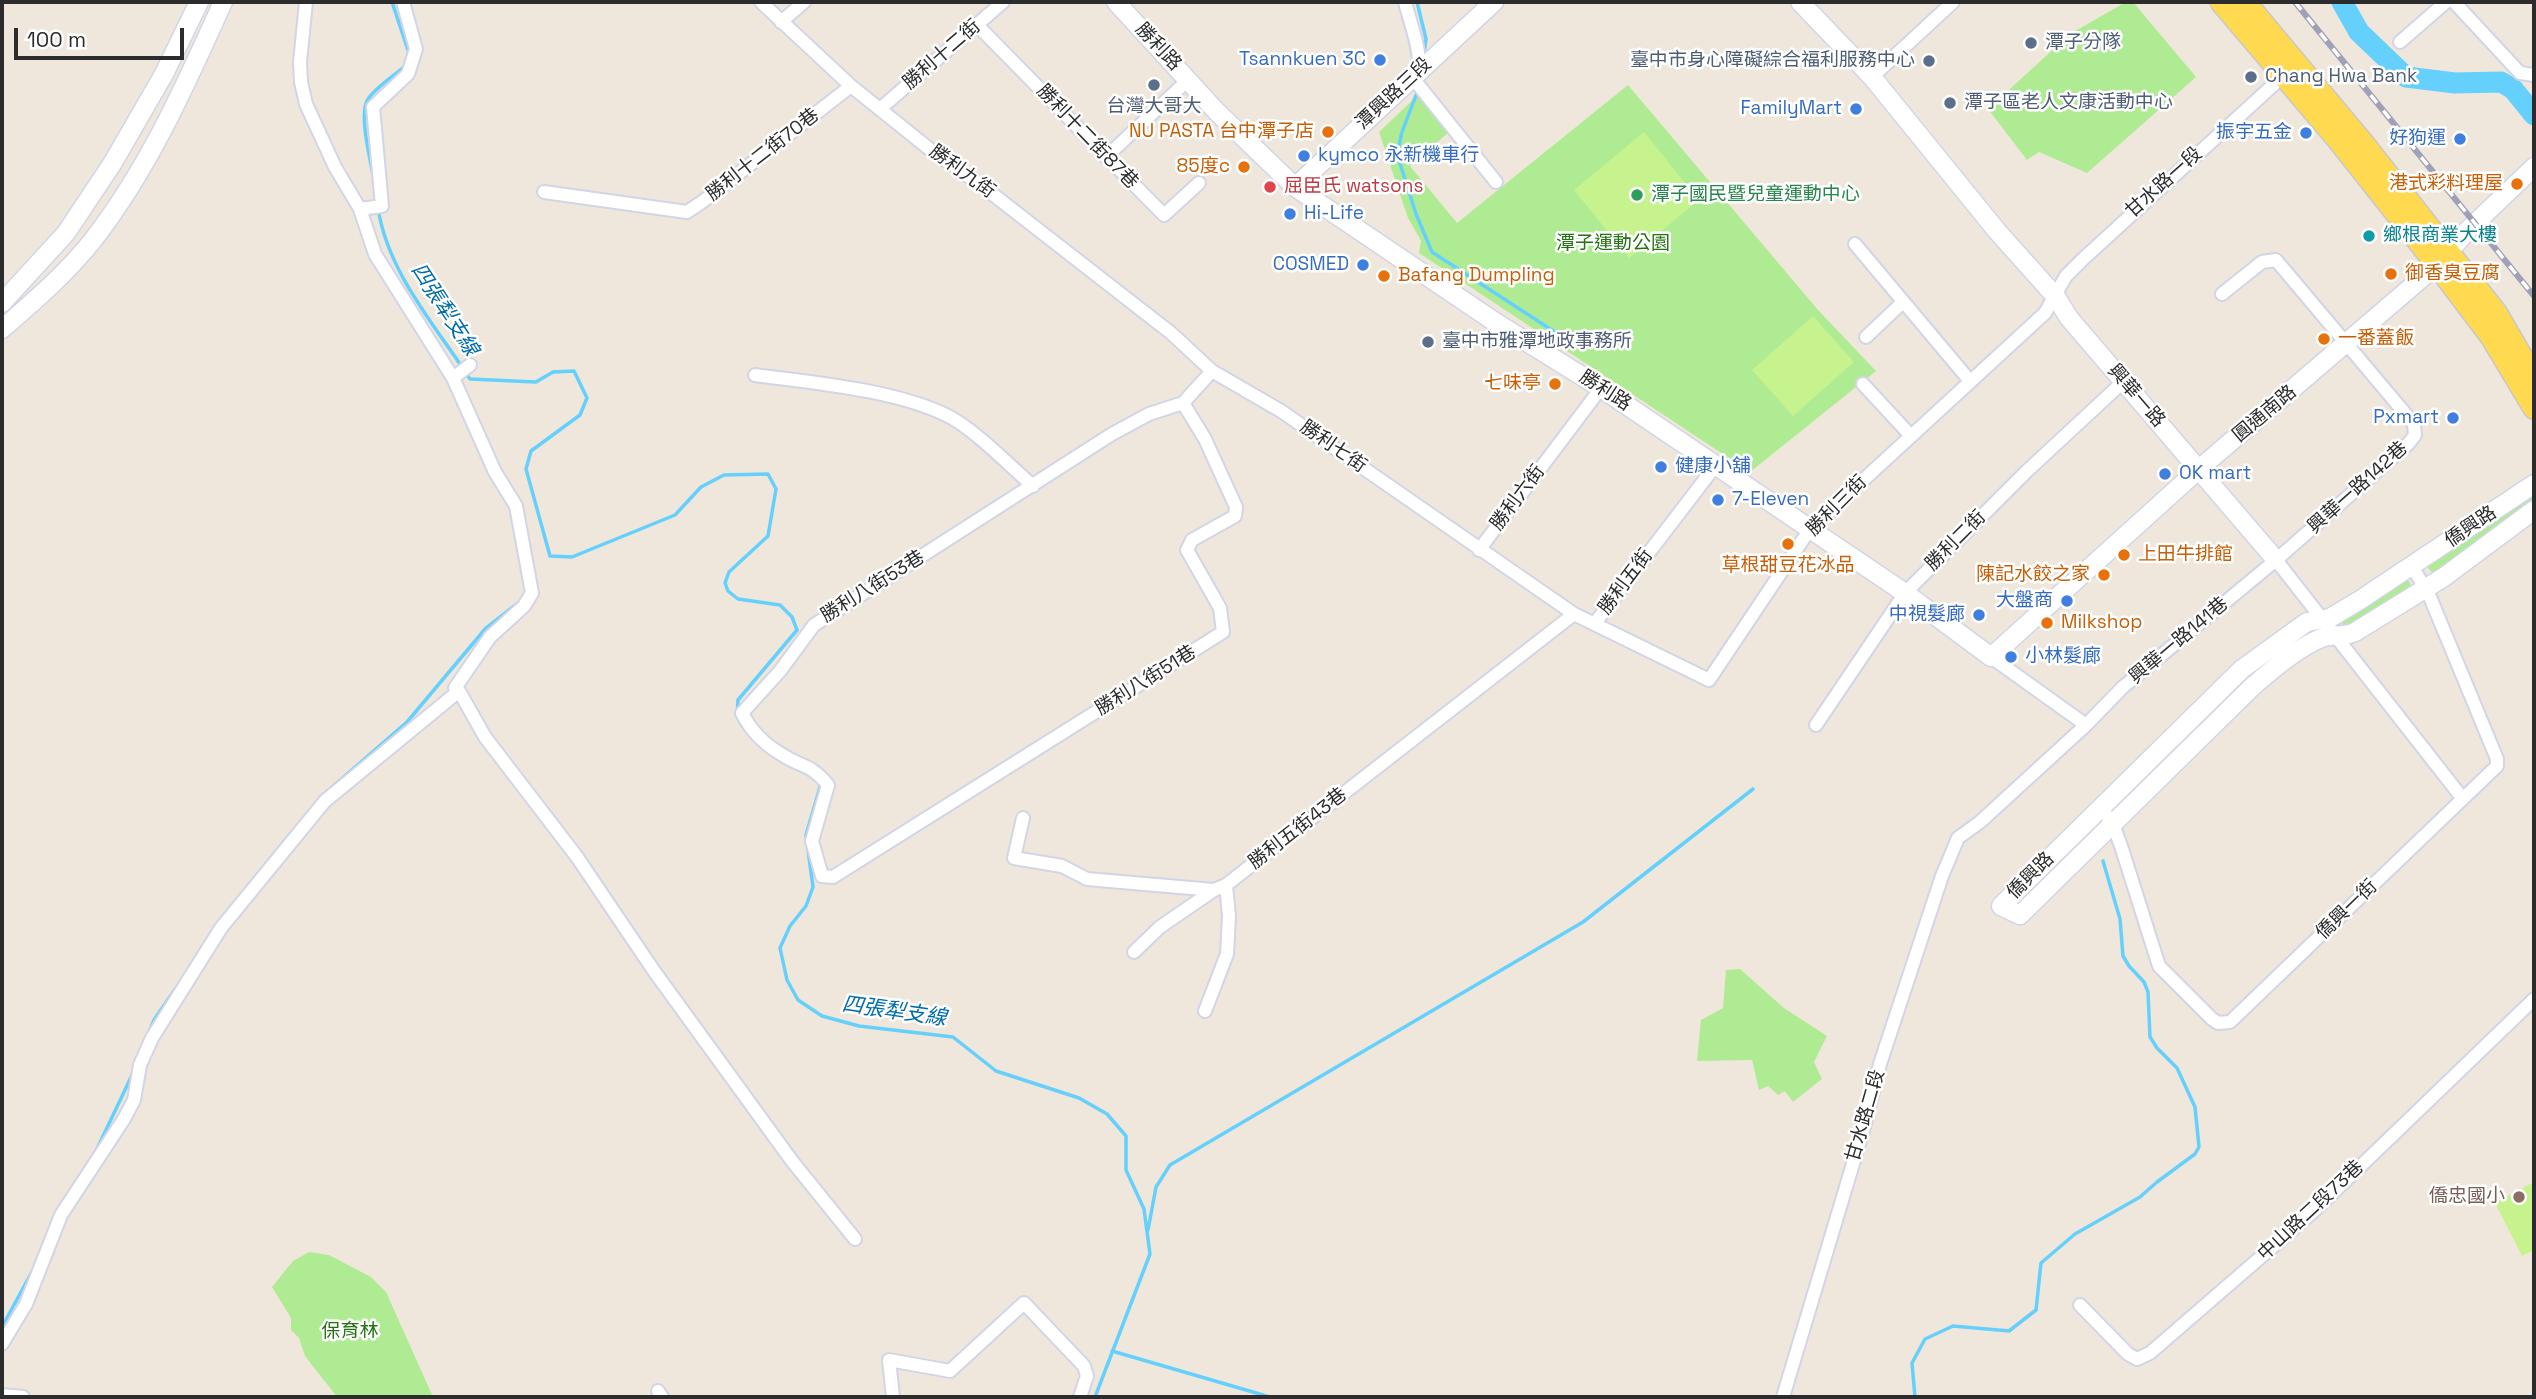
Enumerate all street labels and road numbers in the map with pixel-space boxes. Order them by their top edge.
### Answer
street label: 勝利十二街 [899,15,985,95]
street label: 勝利路 [1130,18,1186,76]
street label: 潭興路三段 [1351,53,1437,135]
street label: 勝利十二街87巷 [1031,80,1143,194]
street label: 勝利十二街70巷 [702,104,824,206]
street label: 勝利九街 [925,140,999,204]
street label: 甘水路一段 [2121,143,2207,223]
street label: 興華一路 [2102,360,2170,432]
street label: 勝利路 [1575,366,1635,416]
street label: 圓通南路 [2229,381,2301,447]
street label: 勝利七街 [1295,416,1371,478]
street label: 興華一路142巷 [2303,437,2413,539]
street label: 勝利六街 [1486,461,1550,535]
street label: 勝利三街 [1802,471,1872,541]
street label: 僑興路 [2441,502,2501,552]
street label: 勝利二街 [1921,506,1991,576]
street label: 勝利五街 [1594,545,1658,619]
street label: 勝利八街53巷 [817,546,929,628]
street label: 興華一路141巷 [2125,593,2233,689]
street label: 勝利八街51巷 [1092,641,1200,721]
street label: 勝利五街43巷 [1244,784,1352,874]
street label: 僑興路 [2003,848,2059,904]
street label: 僑興一街 [2312,875,2382,945]
street label: 甘水路二段 [1842,1067,1890,1165]
street label: 中山路二段73巷 [2253,1156,2369,1266]

